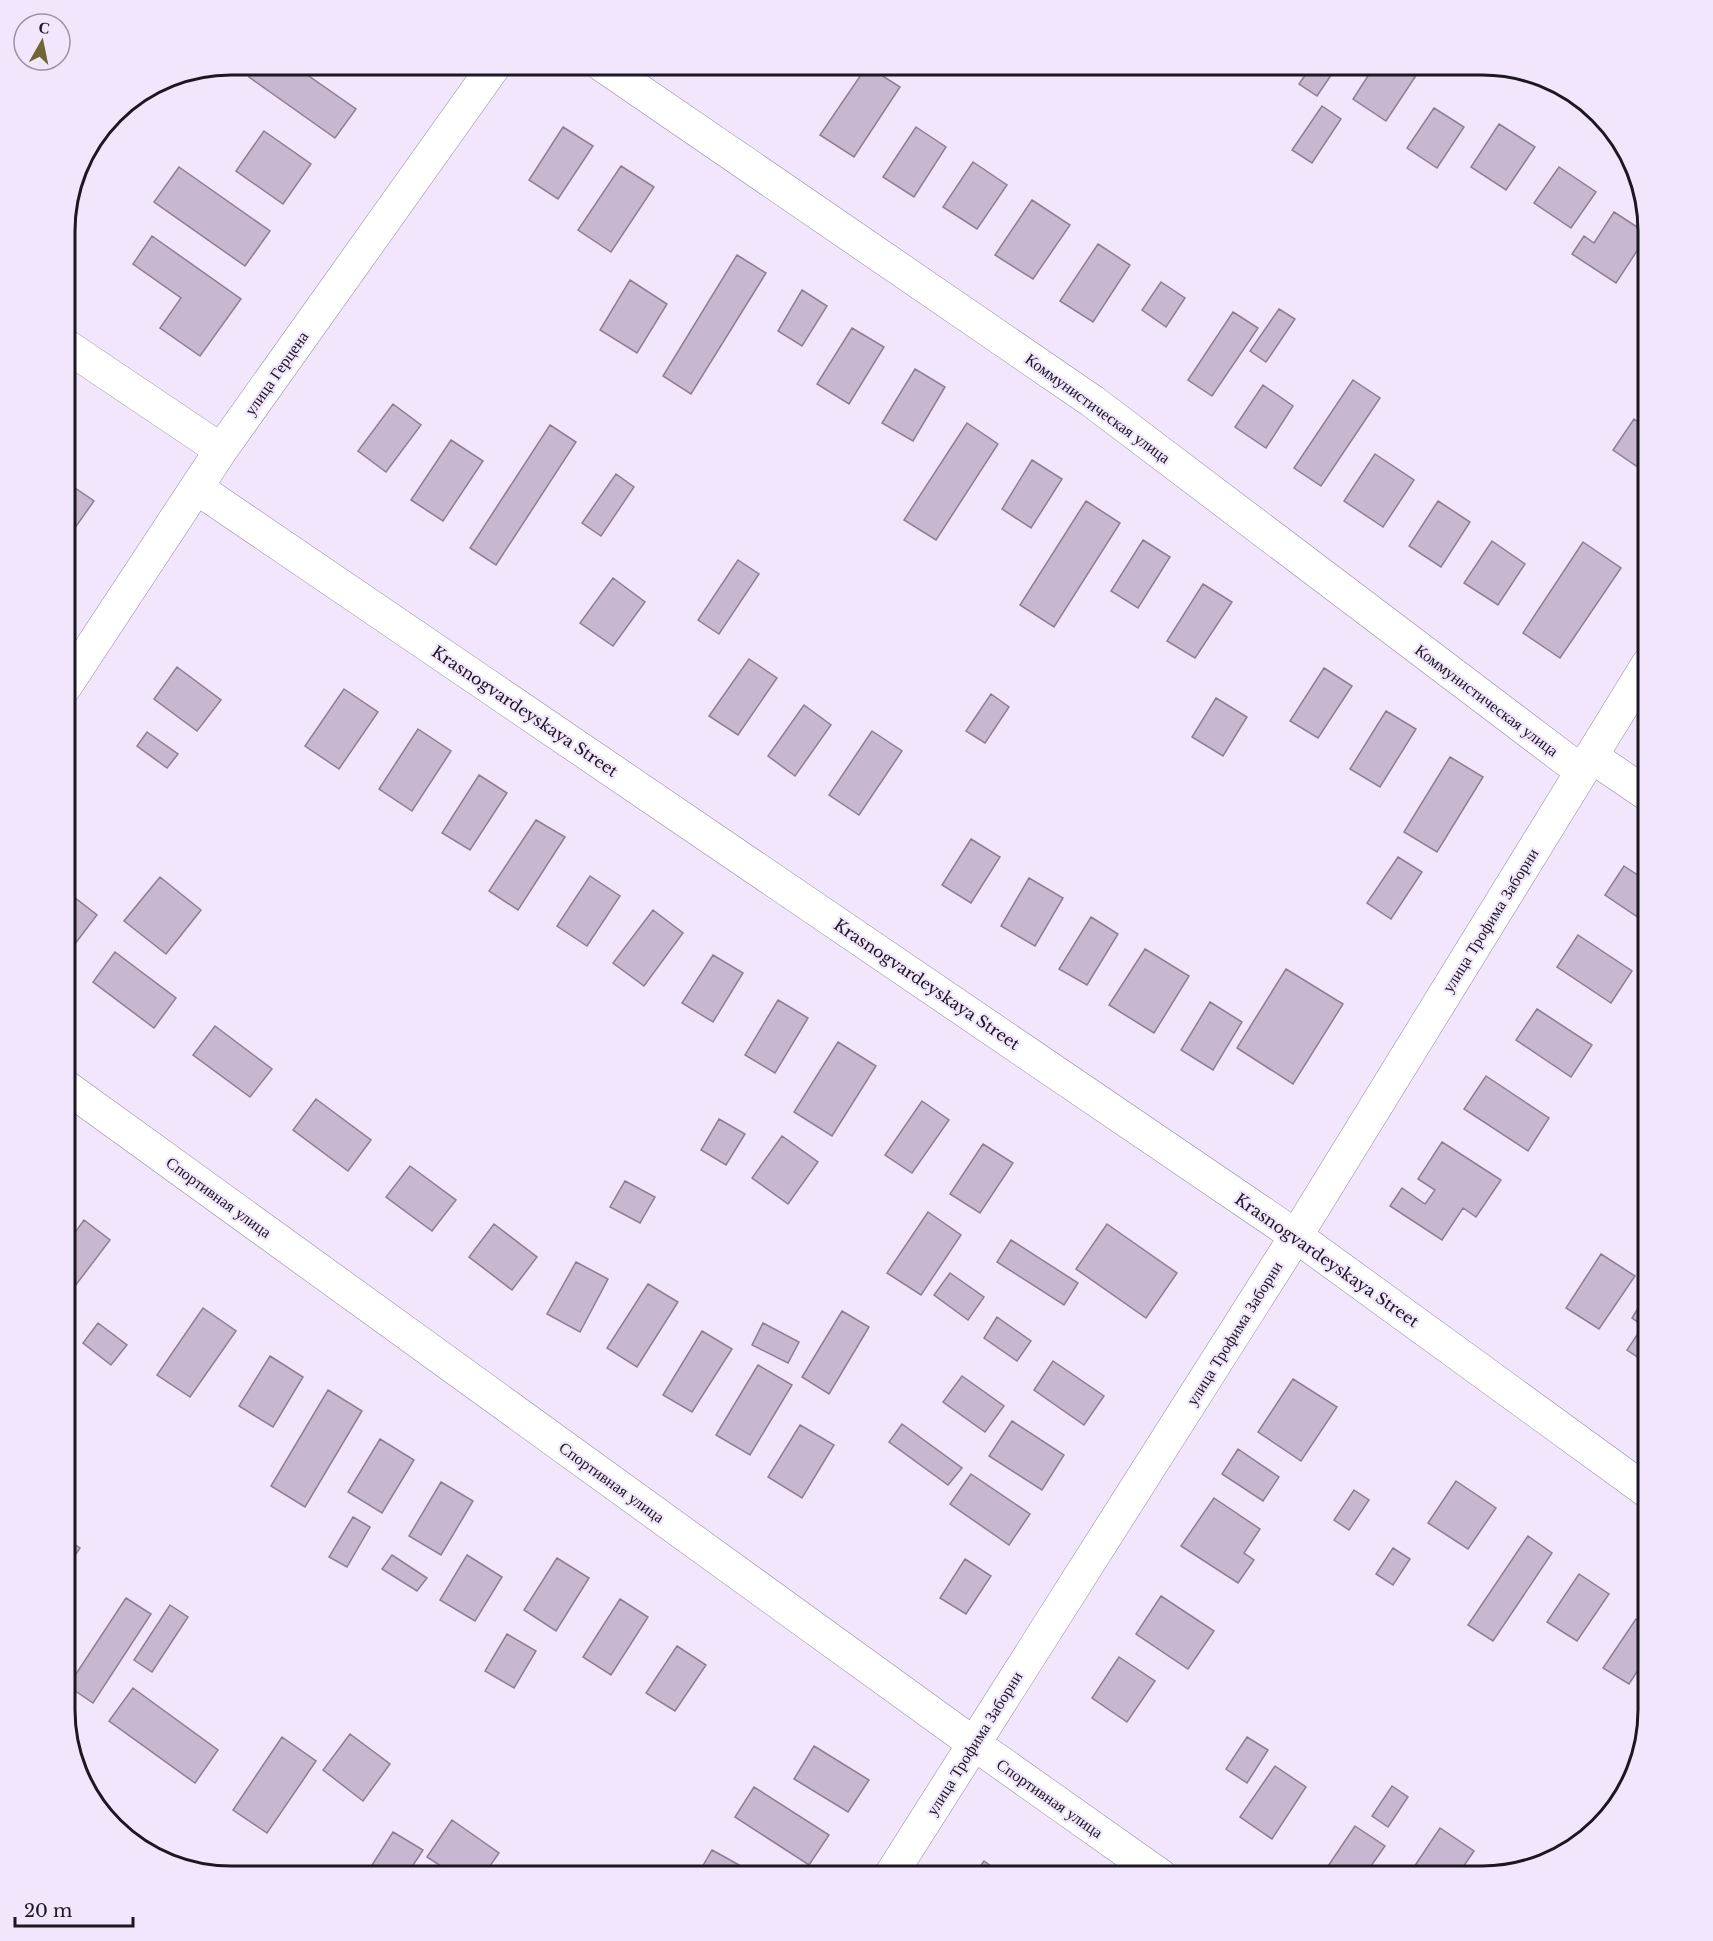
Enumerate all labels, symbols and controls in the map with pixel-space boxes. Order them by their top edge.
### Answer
north arrow [12,12,72,72]
text: С [37,16,52,38]
street label: улица Герцена [240,327,312,419]
street label: Коммунистическая улица [1022,349,1174,467]
street label: Коммунистическая улица [1411,640,1563,760]
street label: Krasnogvardeyskaya Street [428,641,622,781]
street label: улица Трофима Заборни [1437,844,1543,996]
street label: Krasnogvardeyskaya Street [830,914,1024,1054]
street label: Спортивная улица [162,1152,276,1242]
street label: Krasnogvardeyskaya Street [1231,1189,1423,1331]
street label: улица Трофима Заборни [1181,1257,1287,1409]
street label: Спортивная улица [555,1437,669,1527]
street label: улица Трофима Заборни [921,1667,1027,1819]
street label: Спортивная улица [993,1754,1107,1842]
scale bar [15,1890,134,1928]
text: 20 m [24,1900,72,1922]

